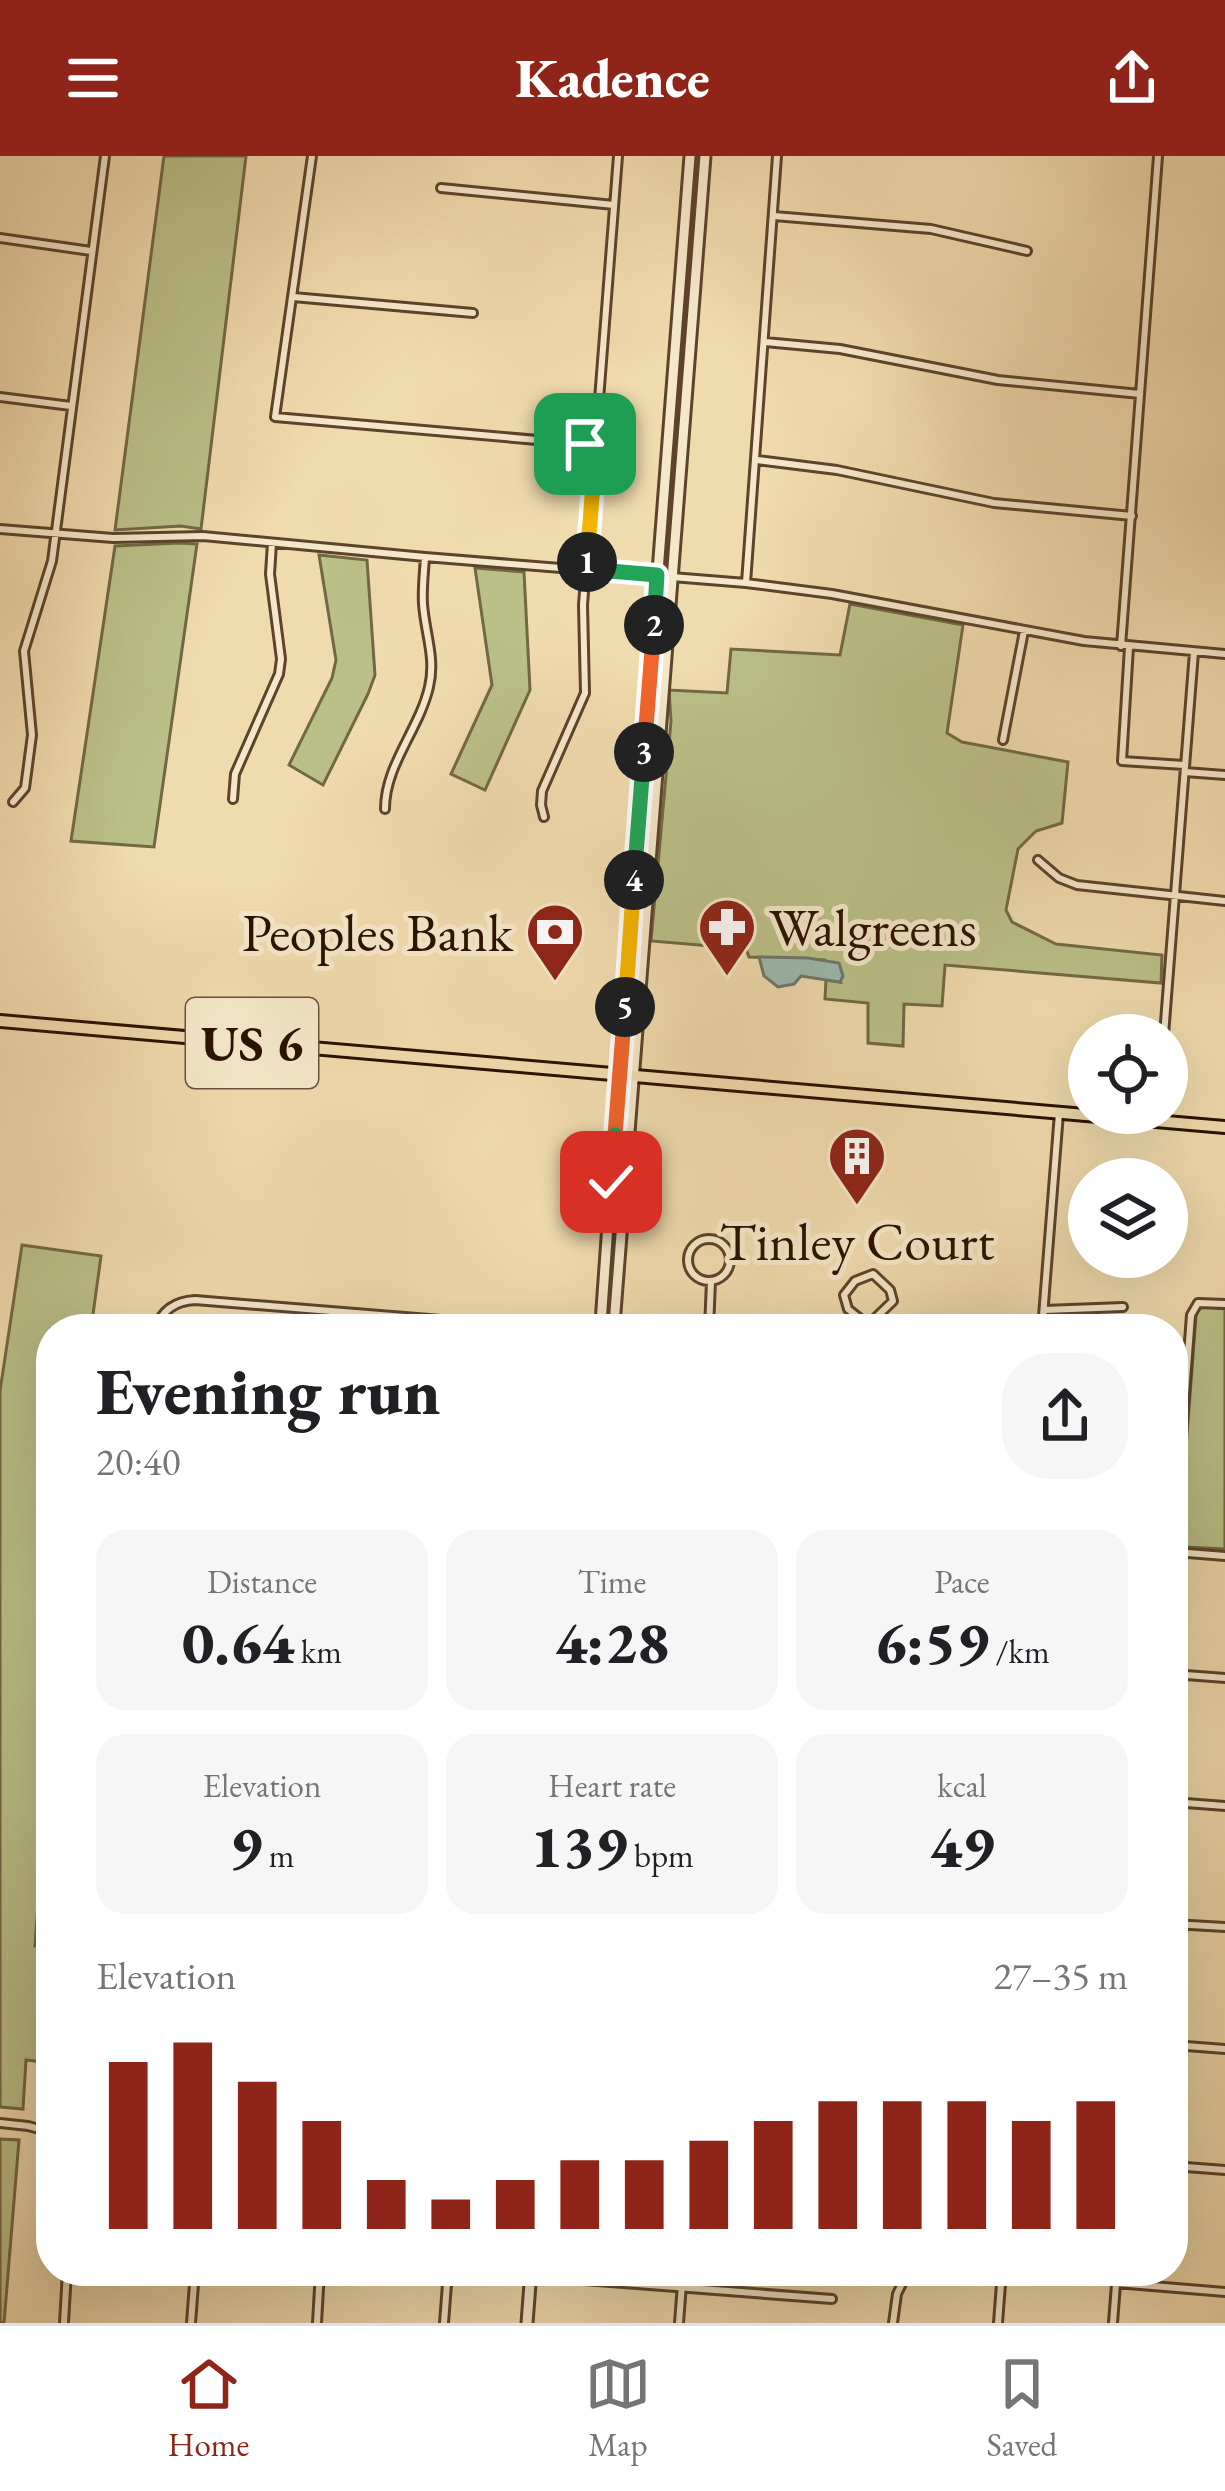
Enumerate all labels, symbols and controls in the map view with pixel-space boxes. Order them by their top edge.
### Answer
text: Kadence [515,43,710,113]
icon: menu [60,45,126,111]
icon: share [1099,45,1165,111]
pin [534,393,636,495]
icon: arrive [552,411,618,477]
pin: 1 [557,532,617,592]
text: 1 [578,540,596,583]
pin: 2 [624,595,684,655]
text: 2 [645,603,663,646]
pin: 3 [614,722,674,782]
text: 3 [635,730,653,773]
pin: 4 [604,850,664,910]
text: 4 [625,858,643,901]
place label: Walgreens [769,892,977,962]
pharmacy icon: Walgreens [696,896,758,978]
place label: Peoples Bank [242,897,514,967]
bank icon: Peoples Bank [524,901,586,983]
pin: 5 [595,977,655,1037]
text: 5 [616,985,634,1028]
road number: US 6 [186,998,318,1088]
map controls [1068,1014,1188,1278]
button: locate [1068,1014,1188,1134]
building icon: Tinley Court [826,1125,888,1207]
pin [560,1131,662,1233]
icon: check [578,1149,644,1215]
button: layers [1068,1158,1188,1278]
place label: Tinley Court [720,1206,994,1276]
text: Evening run [96,1348,441,1434]
button: share [1002,1353,1128,1479]
text: 20:40 [96,1436,181,1487]
text: Distance [207,1560,317,1603]
text: Time [578,1560,646,1603]
text: Pace [934,1560,990,1603]
text: 0.64 [182,1603,294,1681]
text: 4:28 [555,1603,669,1681]
text: 6:59 [874,1603,989,1681]
text: km [294,1630,342,1673]
text: /km [989,1630,1050,1673]
text: Elevation [203,1764,321,1807]
text: Heart rate [548,1764,676,1807]
text: kcal [937,1764,987,1807]
text: 9 [230,1807,262,1885]
text: 139 [530,1807,627,1885]
text: 49 [930,1807,994,1885]
text: m [262,1834,294,1877]
text: bpm [627,1834,694,1877]
text: Elevation [96,1950,236,2001]
text: 27–35 m [994,1950,1128,2001]
tab: Home [168,2351,249,2466]
tab: Map [585,2351,651,2466]
tab: Saved [986,2351,1057,2466]

